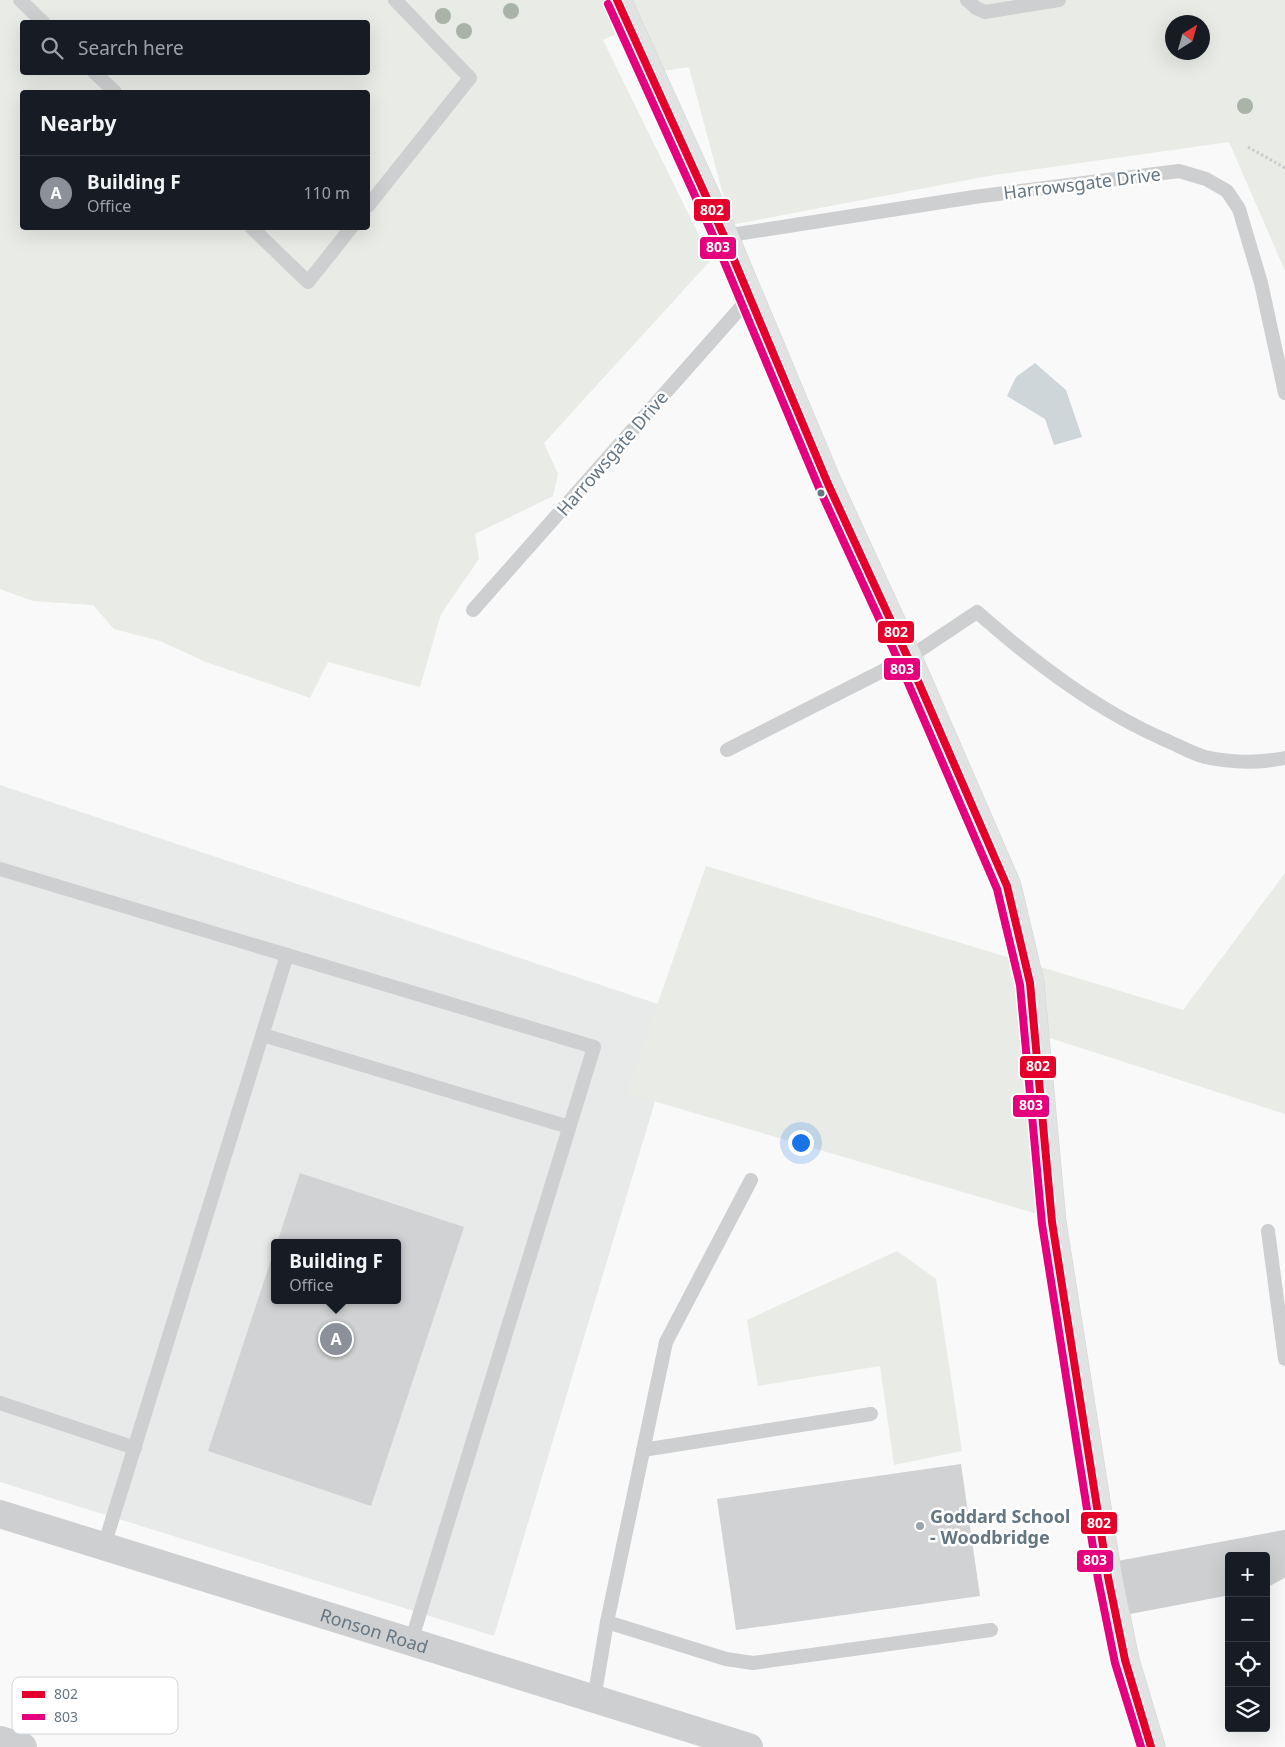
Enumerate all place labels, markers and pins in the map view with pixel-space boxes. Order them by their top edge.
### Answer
unlabelled marker [816,488,826,498]
pin: A [320,1320,352,1358]
place label: Goddard School - Woodbridge [930,1504,1070,1549]
marker: Goddard School - Woodbridge [914,1520,926,1532]

